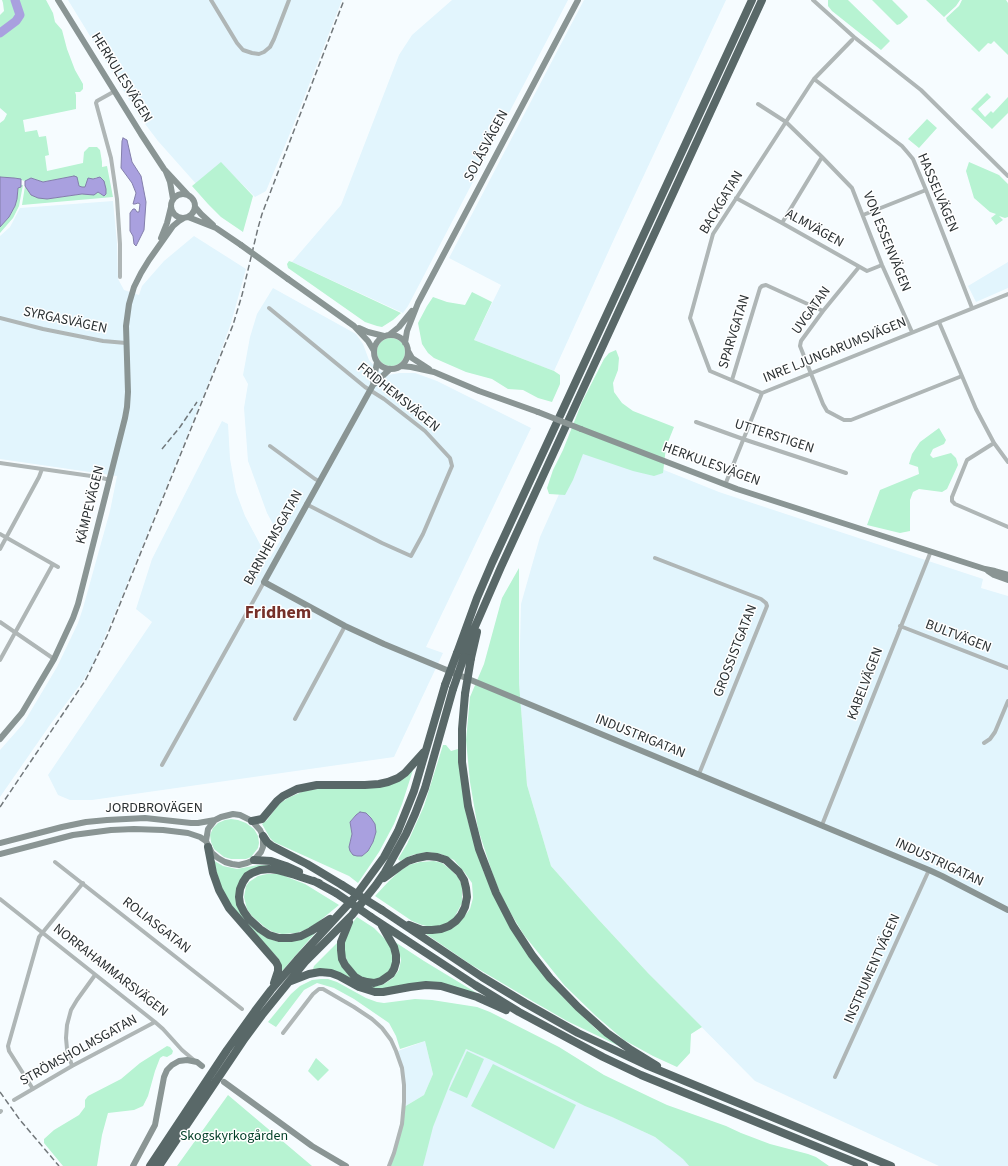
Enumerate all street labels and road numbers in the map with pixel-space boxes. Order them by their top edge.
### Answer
street label: HERKULESVÄGEN [87,30,155,126]
street label: SOLÅSVÄGEN [461,108,513,184]
street label: HASSELVÄGEN [913,151,961,235]
street label: BACKGATAN [697,168,747,238]
street label: VON ESSENVÄGEN [858,190,914,294]
street label: ALMVÄGEN [782,206,846,252]
street label: UVGATAN [789,284,835,338]
street label: SPARVGATAN [716,293,754,371]
street label: SYRGASVÄGEN [22,304,108,338]
street label: INRE LJUNGARUMSVÄGEN [761,315,909,387]
street label: FRIDHEMSVÄGEN [354,360,442,436]
street label: UTTERSTIGEN [732,416,816,458]
street label: HERKULESVÄGEN [660,440,762,490]
street label: KÄMPEVÄGEN [73,464,109,546]
street label: BARNHEMSGATAN [241,488,307,588]
street label: GROSSISTGATAN [711,602,761,700]
street label: BULTVÄGEN [923,617,993,657]
street label: KABELVÄGEN [844,645,888,723]
street label: INDUSTRIGATAN [593,711,687,763]
street label: JORDBROVÄGEN [105,801,203,817]
street label: INDUSTRIGATAN [892,835,986,891]
street label: ROLIASGATAN [119,894,193,958]
street label: INSTRUMENTVÄGEN [841,912,905,1026]
street label: NORRAHAMMARSVÄGEN [49,921,171,1021]
street label: STRÖMSHOLMSGATAN [17,1012,141,1090]

